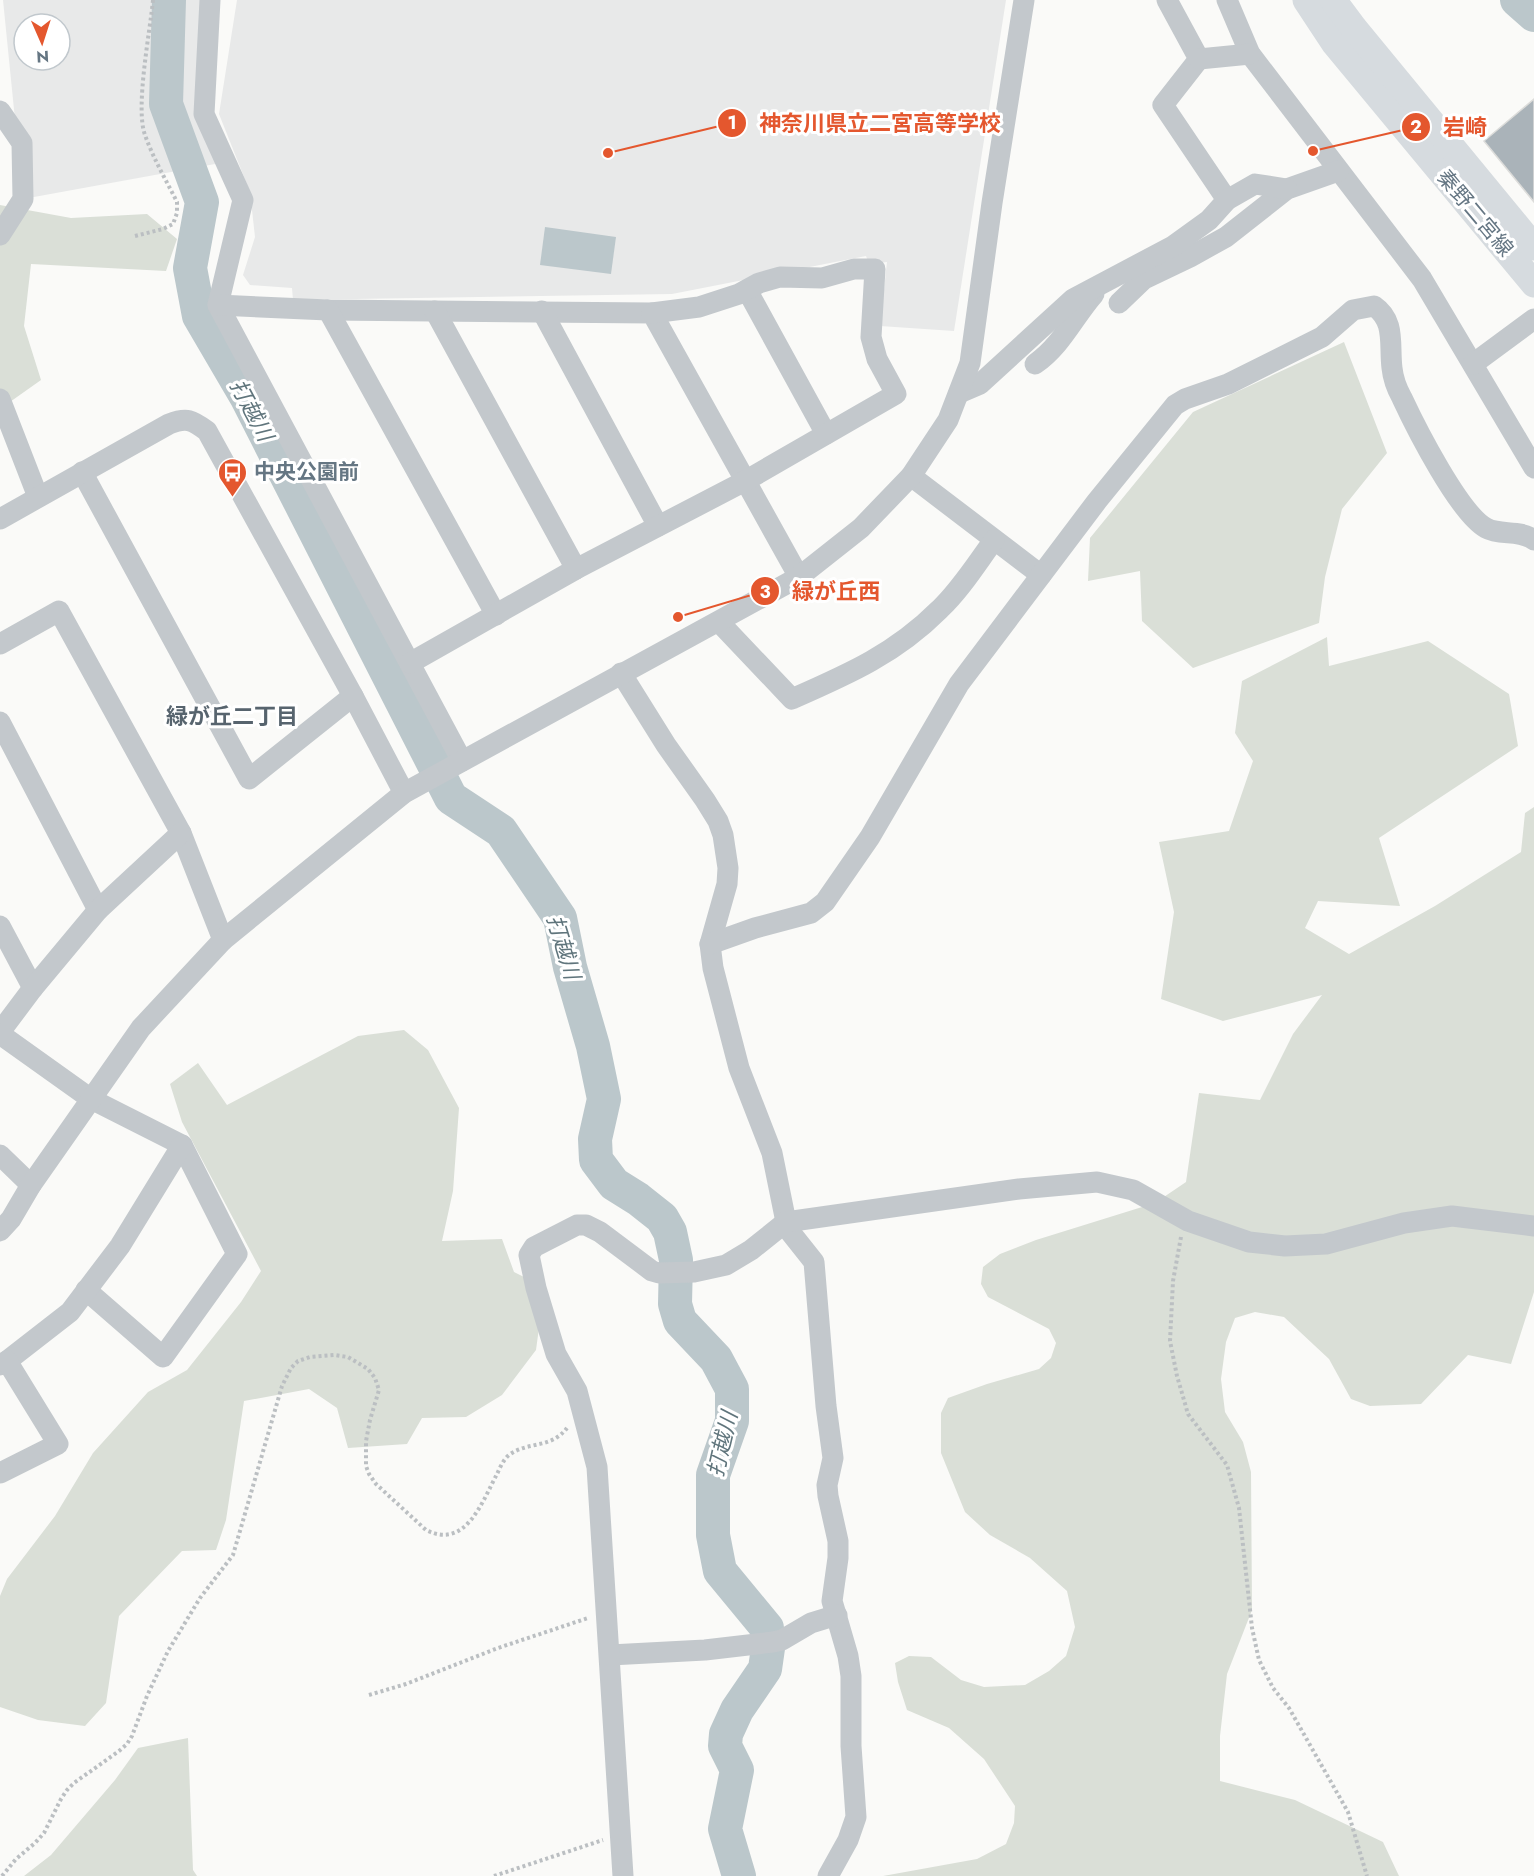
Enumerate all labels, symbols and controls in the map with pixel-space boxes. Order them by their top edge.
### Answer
north arrow [12,12,72,72]
text: N [36,45,50,68]
callout: 神奈川県立二宮高等学校 [717,103,1013,143]
text: 神奈川県立二宮高等学校 [759,107,1001,139]
callout: 岩崎 [1401,107,1499,147]
text: 1 [727,110,737,136]
text: 岩崎 [1443,111,1487,143]
text: 2 [1410,114,1422,140]
street label: 秦野二宮線 [1430,163,1520,263]
water label: 打越川 [222,373,283,448]
bus stop icon: 中央公園前 [217,456,249,498]
place label: 中央公園前 [254,457,359,487]
callout: 緑が丘西 [750,571,892,611]
text: 緑が丘西 [792,575,880,607]
text: 3 [759,579,771,605]
district label: 緑が丘二丁目 [166,700,298,732]
water label: 打越川 [539,911,590,985]
water label: 打越川 [699,1406,745,1480]

